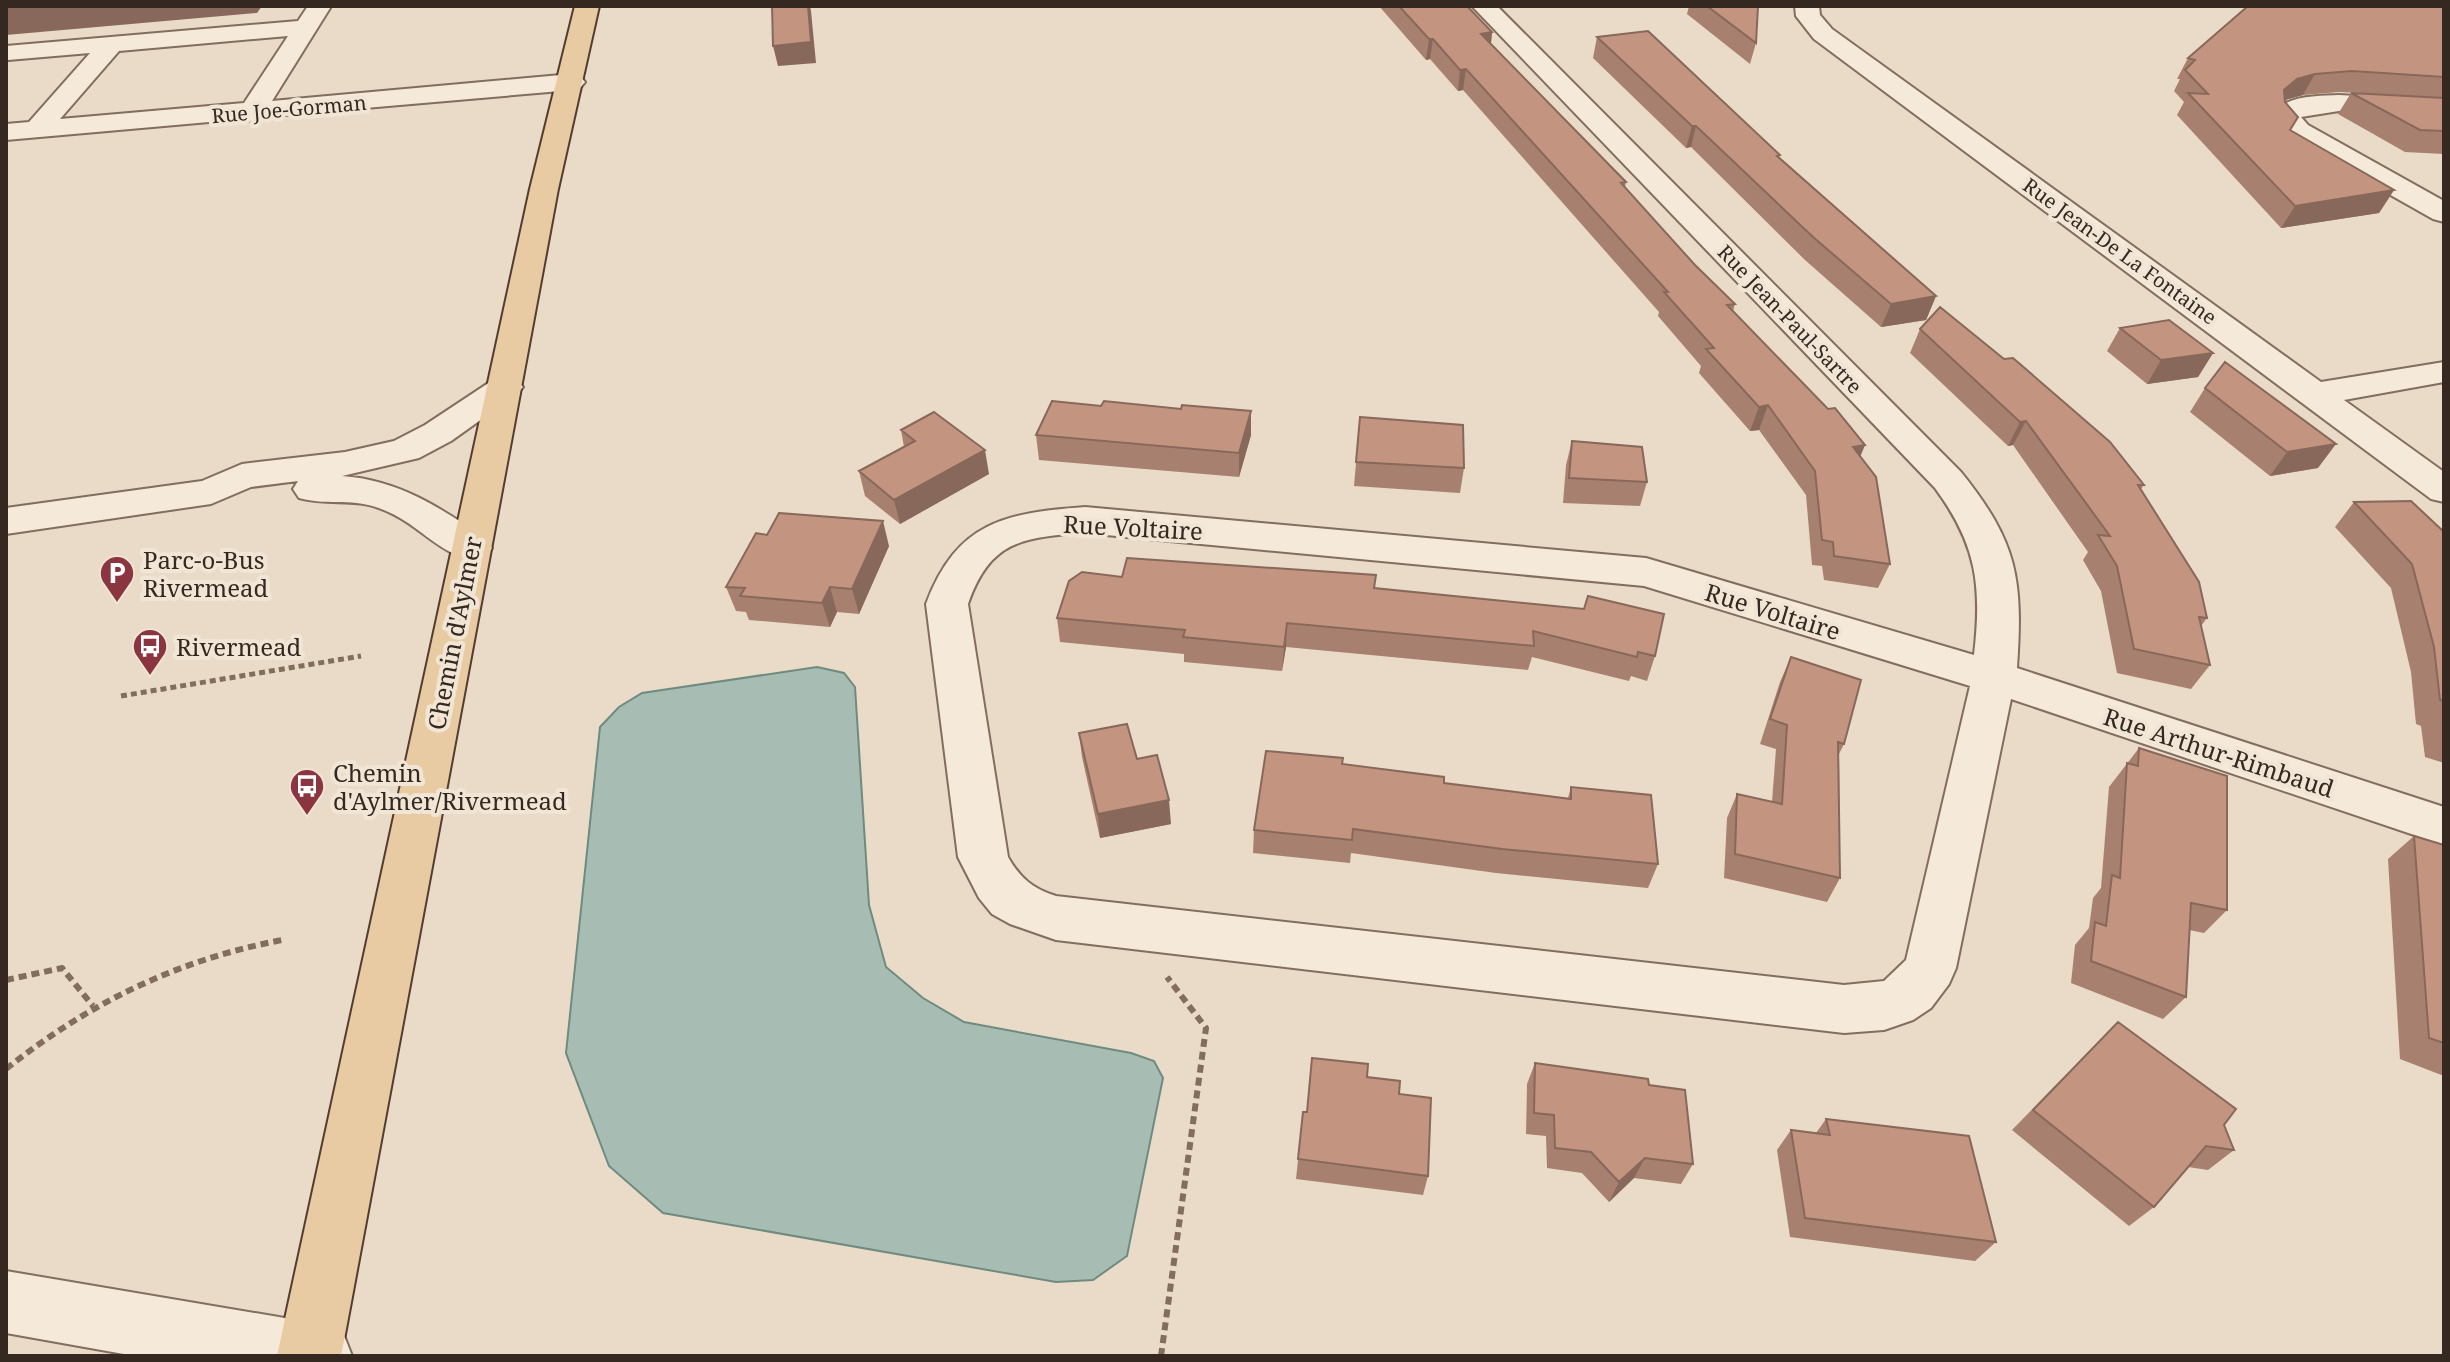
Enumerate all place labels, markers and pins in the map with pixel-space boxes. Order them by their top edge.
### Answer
place label: Parc-o-Bus Rivermead [143,543,268,604]
parking icon: Parc-o-Bus Rivermead [98,554,136,604]
bus stop icon: Rivermead [131,627,169,677]
place label: Rivermead [176,630,301,663]
place label: Chemin d'Aylmer/Rivermead [333,756,567,817]
bus stop icon: Chemin d'Aylmer/Rivermead [288,767,326,817]

